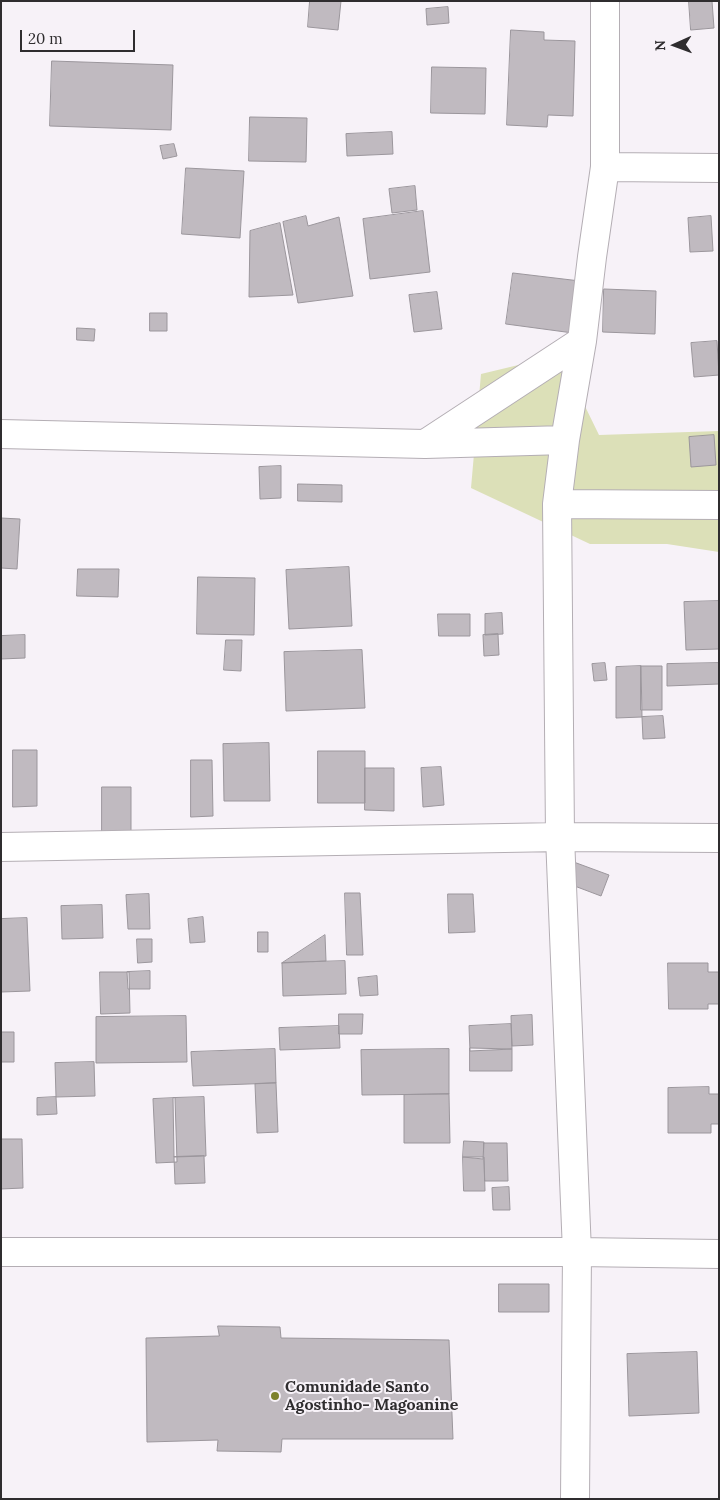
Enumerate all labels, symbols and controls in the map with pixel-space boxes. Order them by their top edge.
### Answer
scale bar [22,20,138,52]
north arrow [650,20,700,70]
text: 20 m [28,29,63,48]
text: N [651,40,669,51]
place label: Comunidade Santo Agostinho- Magoanine [285,1377,458,1415]
marker: Comunidade Santo Agostinho- Magoanine [269,1390,281,1402]

